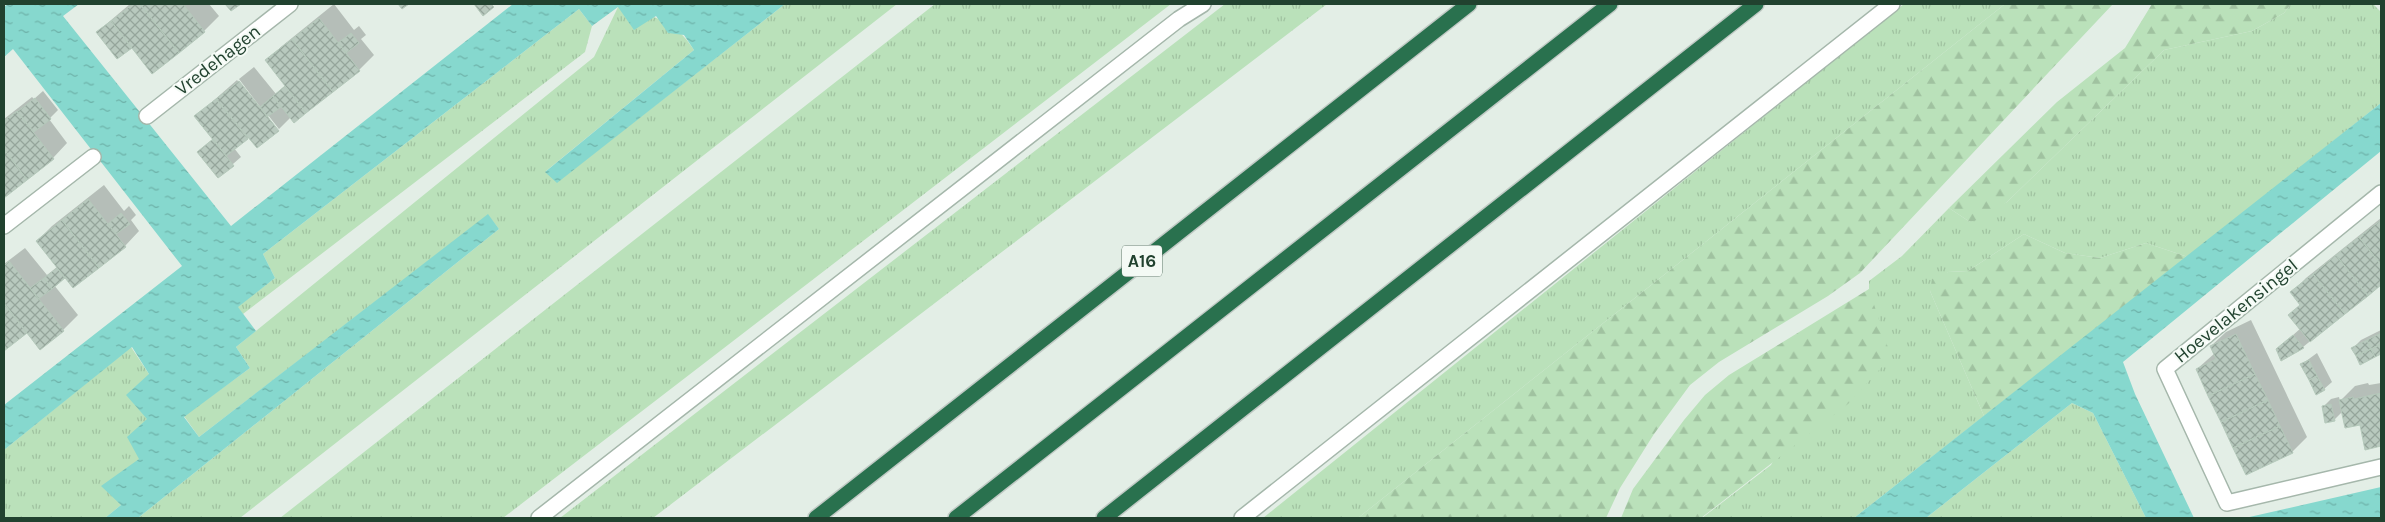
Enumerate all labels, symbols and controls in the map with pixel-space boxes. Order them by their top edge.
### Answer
street label: Vredehagen [171,20,265,100]
road number: A16 [1122,246,1162,276]
street label: Hoevelakensingel [2170,254,2302,368]

